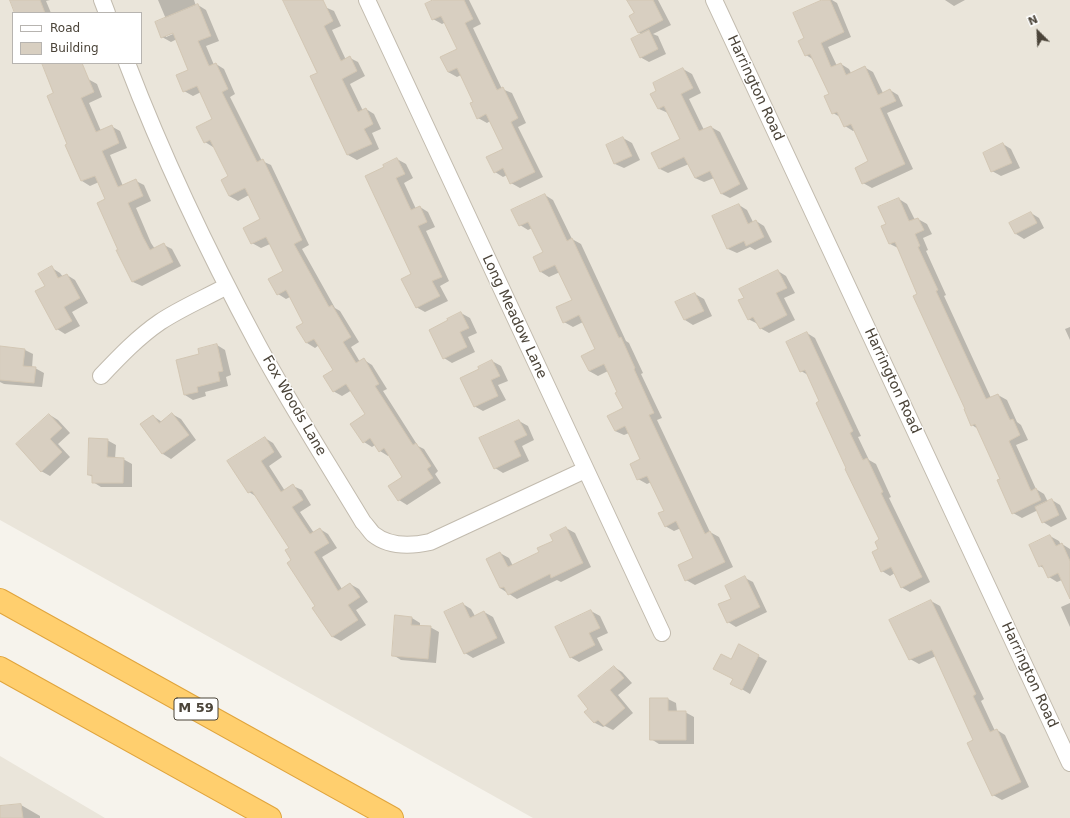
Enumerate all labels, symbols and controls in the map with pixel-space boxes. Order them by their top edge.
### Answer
legend [12,12,142,64]
north arrow [1018,12,1058,52]
text: N [1026,13,1040,28]
text: Road [50,21,80,35]
street label: Harrington Road [723,33,787,143]
text: Building [50,41,99,55]
street label: Long Meadow Lane [478,252,550,382]
street label: Harrington Road [860,326,924,436]
street label: Fox Woods Lane [258,353,330,459]
street label: Harrington Road [997,620,1061,730]
road number: M 59 [174,698,218,720]

